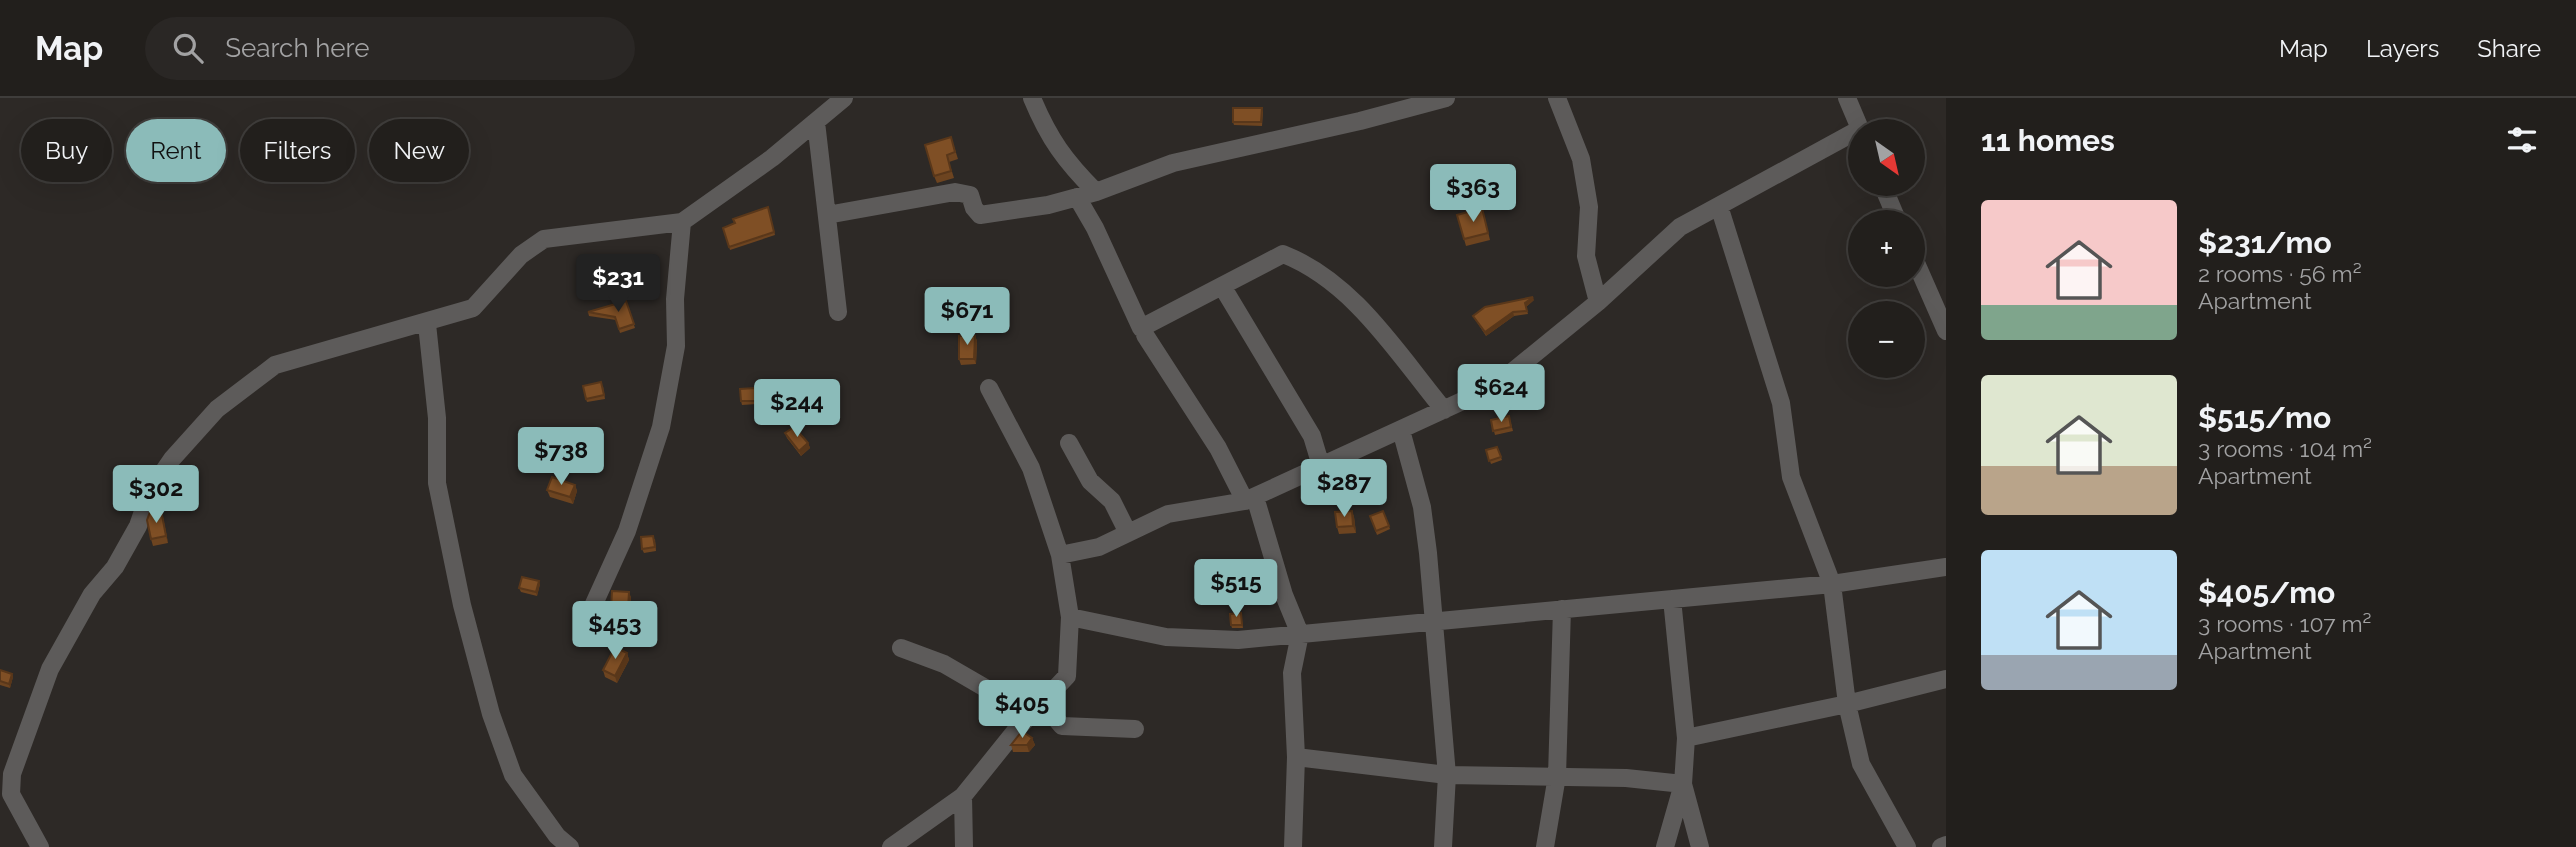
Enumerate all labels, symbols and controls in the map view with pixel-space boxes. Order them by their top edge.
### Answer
search box [145,17,635,80]
text: Map [35,29,103,68]
icon: search [169,29,207,67]
text: Search here [225,33,370,63]
text: Map [2279,34,2328,63]
text: Layers [2366,34,2439,63]
text: Share [2477,34,2541,63]
chip: Buy [21,119,112,182]
chip: Rent [126,119,226,182]
chip: Filters [240,119,355,182]
chip: New [369,119,469,182]
north arrow [1848,119,1925,196]
map controls [1848,119,1925,378]
icon: filters [2503,121,2541,159]
text: 11 homes [1981,123,2115,158]
pin: $363 [1432,164,1514,224]
text: $363 [1446,173,1500,200]
button: + [1848,210,1925,287]
text: $231/mo [2198,225,2332,260]
icon: home [2037,228,2121,312]
pin: $231 [577,254,659,314]
text: 2 rooms · 56 m² [2198,260,2362,287]
text: $231 [592,263,644,290]
text: Apartment [2198,287,2312,314]
pin: $671 [926,288,1008,347]
text: $671 [941,296,993,323]
button: − [1848,301,1925,378]
pin: $624 [1460,364,1542,424]
text: $624 [1474,373,1528,400]
pin: $244 [756,380,838,439]
text: $244 [770,388,824,415]
text: $515/mo [2198,400,2331,435]
icon: home [2037,403,2121,487]
pin: $738 [520,428,602,487]
text: 3 rooms · 104 m² [2198,435,2372,462]
text: $738 [534,436,588,463]
pin: $287 [1303,460,1385,519]
text: Apartment [2198,462,2312,489]
pin: $302 [115,466,197,525]
text: $287 [1317,468,1371,495]
text: $302 [129,474,183,501]
pin: $515 [1195,560,1277,619]
text: $515 [1210,568,1262,595]
text: $405/mo [2198,575,2335,610]
icon: home [2037,578,2121,662]
pin: $453 [574,602,656,661]
text: $453 [588,610,642,637]
text: 3 rooms · 107 m² [2198,610,2372,637]
text: Apartment [2198,637,2312,664]
pin: $405 [981,680,1063,740]
text: $405 [995,689,1049,716]

